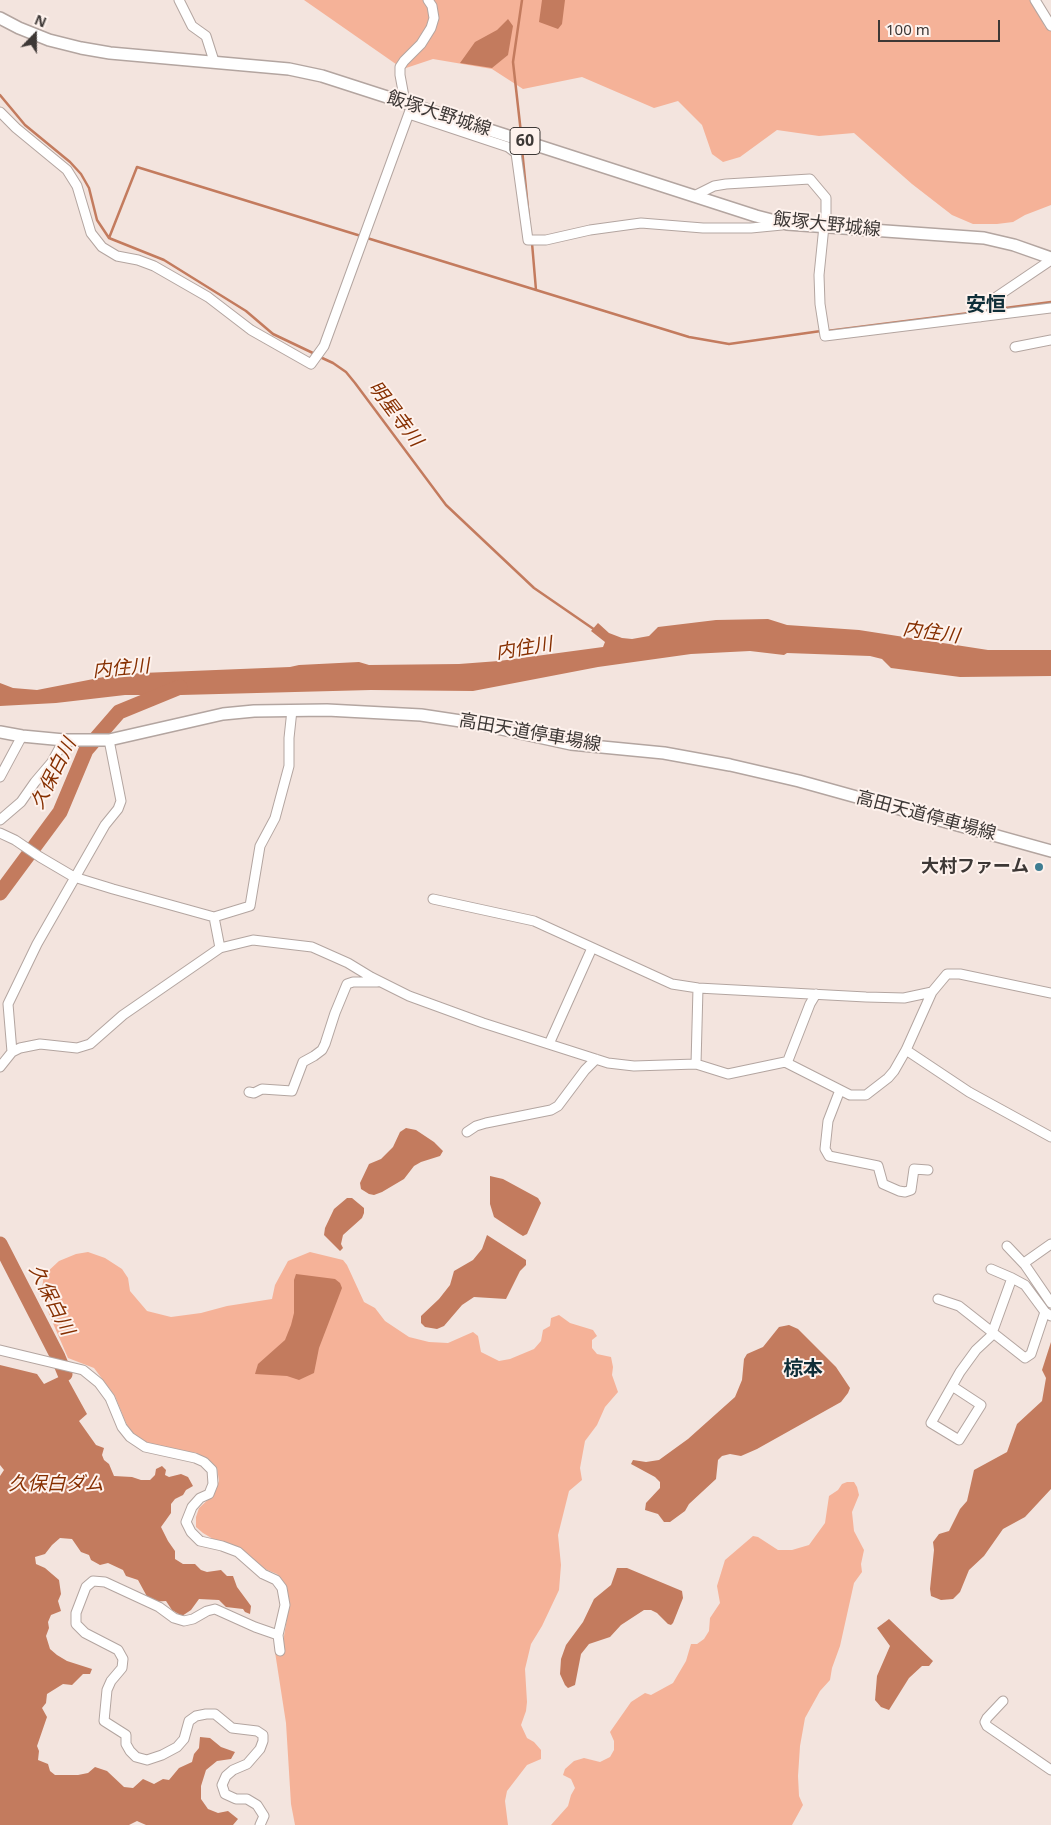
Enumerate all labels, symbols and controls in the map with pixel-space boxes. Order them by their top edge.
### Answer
north arrow [10,10,60,60]
text: N [32,10,50,32]
scale bar [881,10,1004,42]
text: 100 m [886,19,930,39]
street label: 飯塚大野城線 [384,87,494,141]
road number: 60 [510,128,540,154]
street label: 飯塚大野城線 [772,209,882,241]
district label: 安恒 [966,293,1006,317]
water label: 明星寺川 [363,377,427,451]
water label: 内住川 [901,618,961,648]
water label: 内住川 [494,633,554,665]
water label: 内住川 [92,655,150,683]
street label: 高田天道停車場線 [457,710,603,756]
water label: 久保白川 [27,735,81,813]
street label: 高田天道停車場線 [854,787,998,845]
place label: 大村ファーム [921,856,1029,878]
marker: 大村ファーム [1033,861,1045,873]
water label: 久保白川 [24,1261,78,1339]
district label: 椋本 [783,1357,823,1381]
water label: 久保白ダム [9,1474,103,1496]

